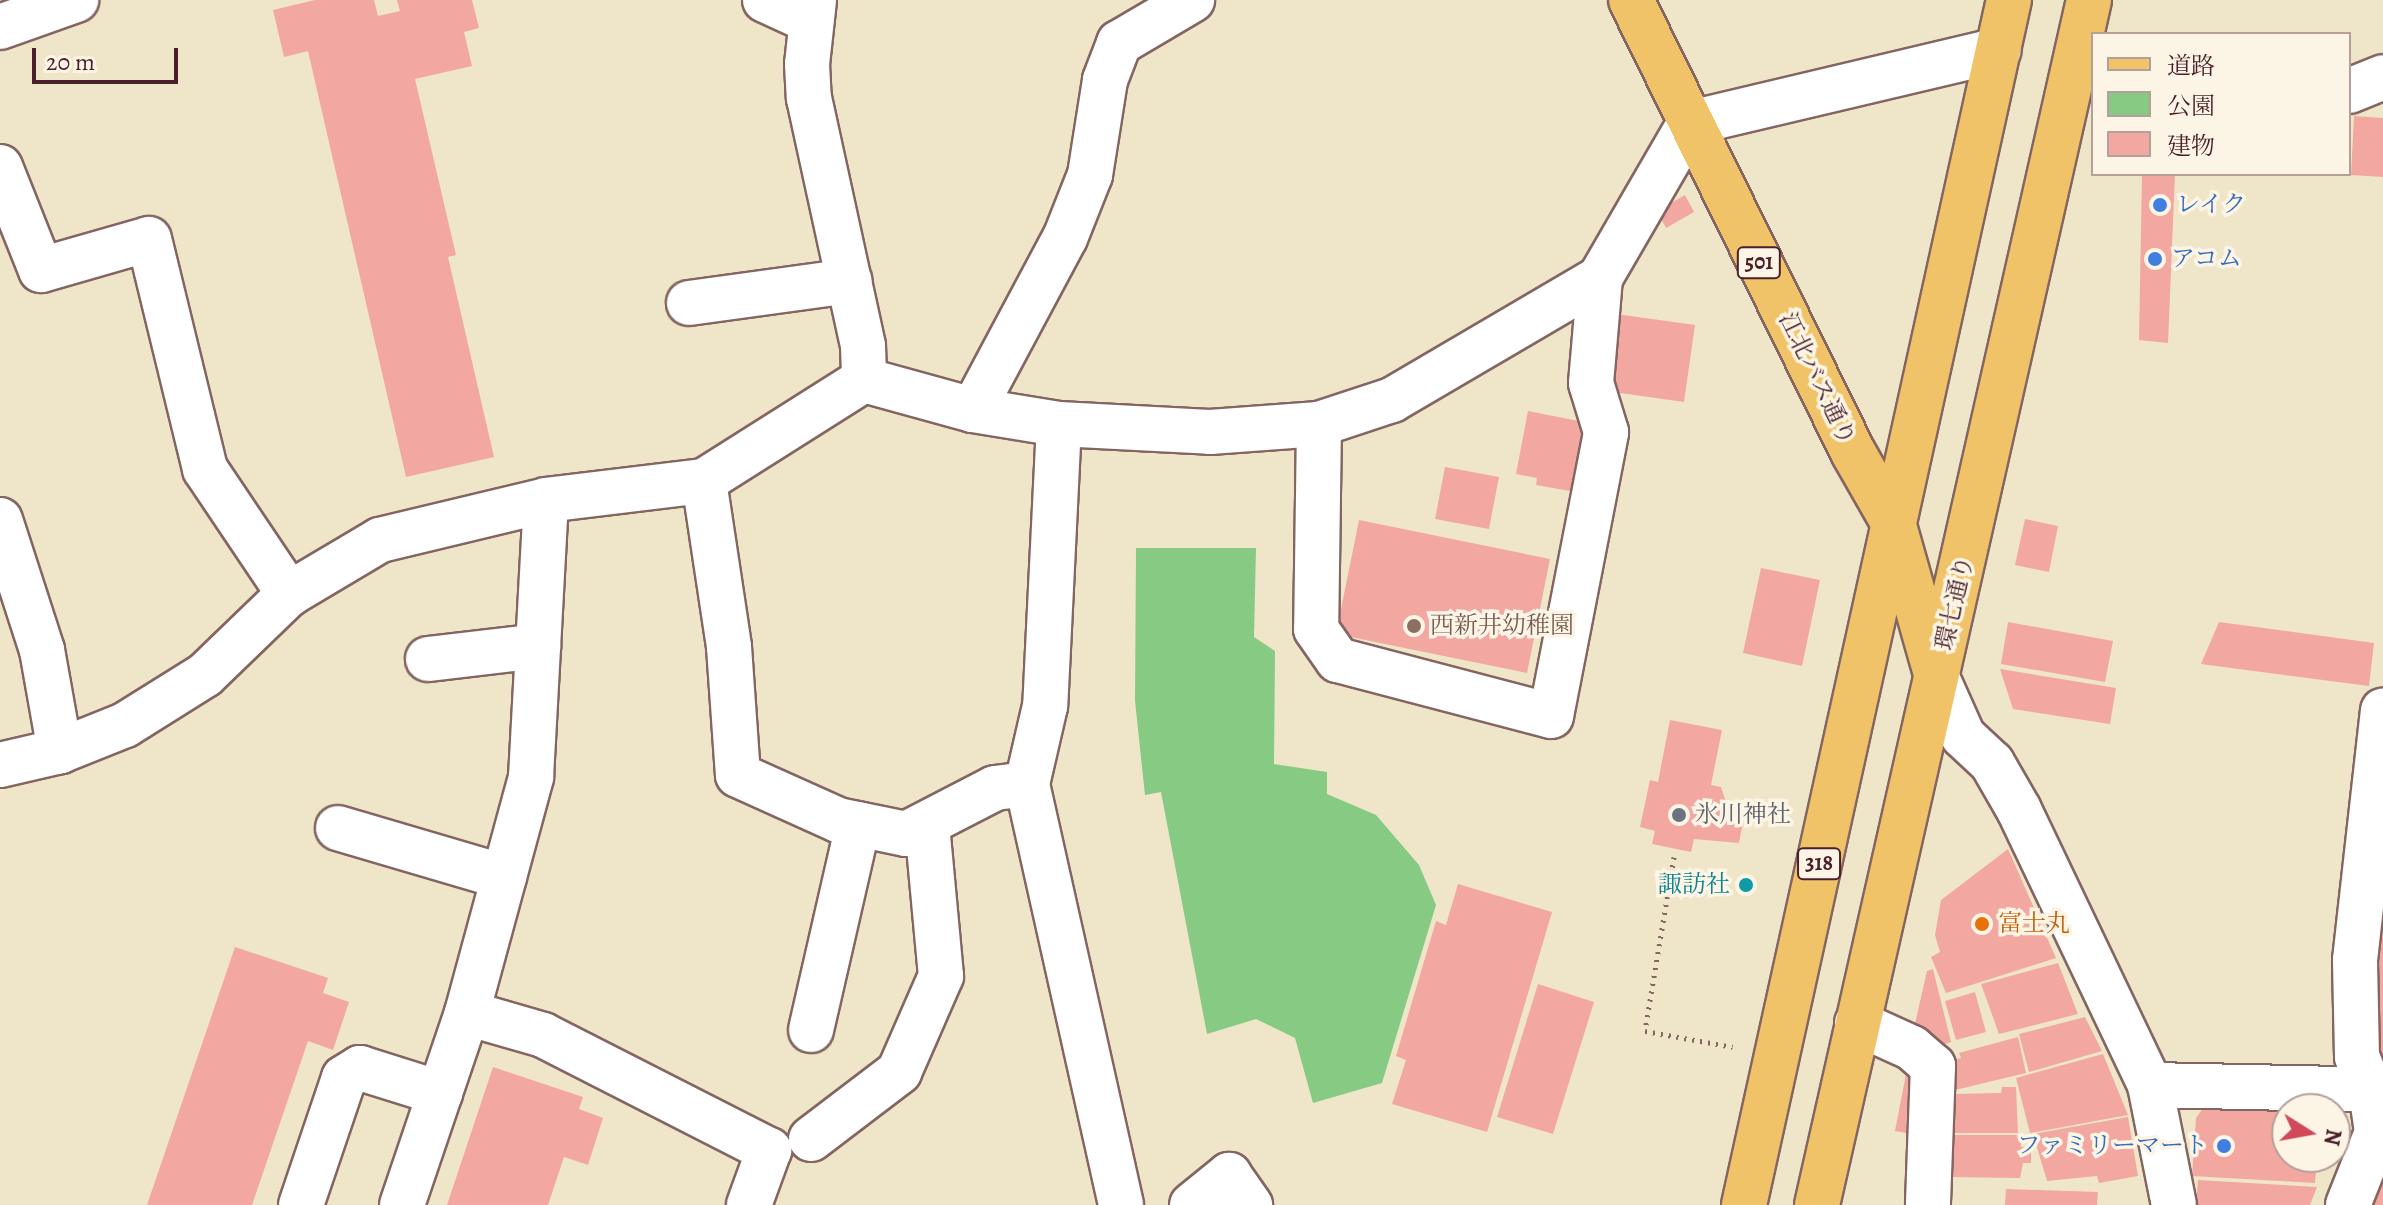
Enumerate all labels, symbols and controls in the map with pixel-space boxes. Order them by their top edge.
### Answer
scale bar [36,32,182,82]
legend [2091,32,2351,176]
text: 20 m [46,46,95,78]
text: 道路 [2167,50,2215,82]
text: 公園 [2167,90,2215,122]
text: 建物 [2167,130,2215,162]
place label: レイク [2176,191,2248,219]
marker: レイク [2151,196,2169,214]
road number: 501 [1735,245,1783,281]
place label: アコム [2171,245,2243,273]
marker: アコム [2146,250,2164,268]
street label: 江北バス通り [1772,308,1862,450]
street label: 環七通り [1930,553,1980,653]
place label: 西新井幼稚園 [1430,612,1574,640]
marker: 西新井幼稚園 [1405,617,1423,635]
place label: 氷川神社 [1695,801,1791,829]
marker: 氷川神社 [1670,806,1688,824]
road number: 318 [1797,846,1841,882]
place label: 諏訪社 [1658,871,1730,899]
marker: 諏訪社 [1737,876,1755,894]
place label: 富士丸 [1998,910,2070,938]
marker: 富士丸 [1973,915,1991,933]
north arrow [2271,1093,2351,1173]
text: N [2316,1126,2349,1148]
place label: ファミリーマート [2016,1132,2208,1160]
marker: ファミリーマート [2215,1137,2233,1155]

